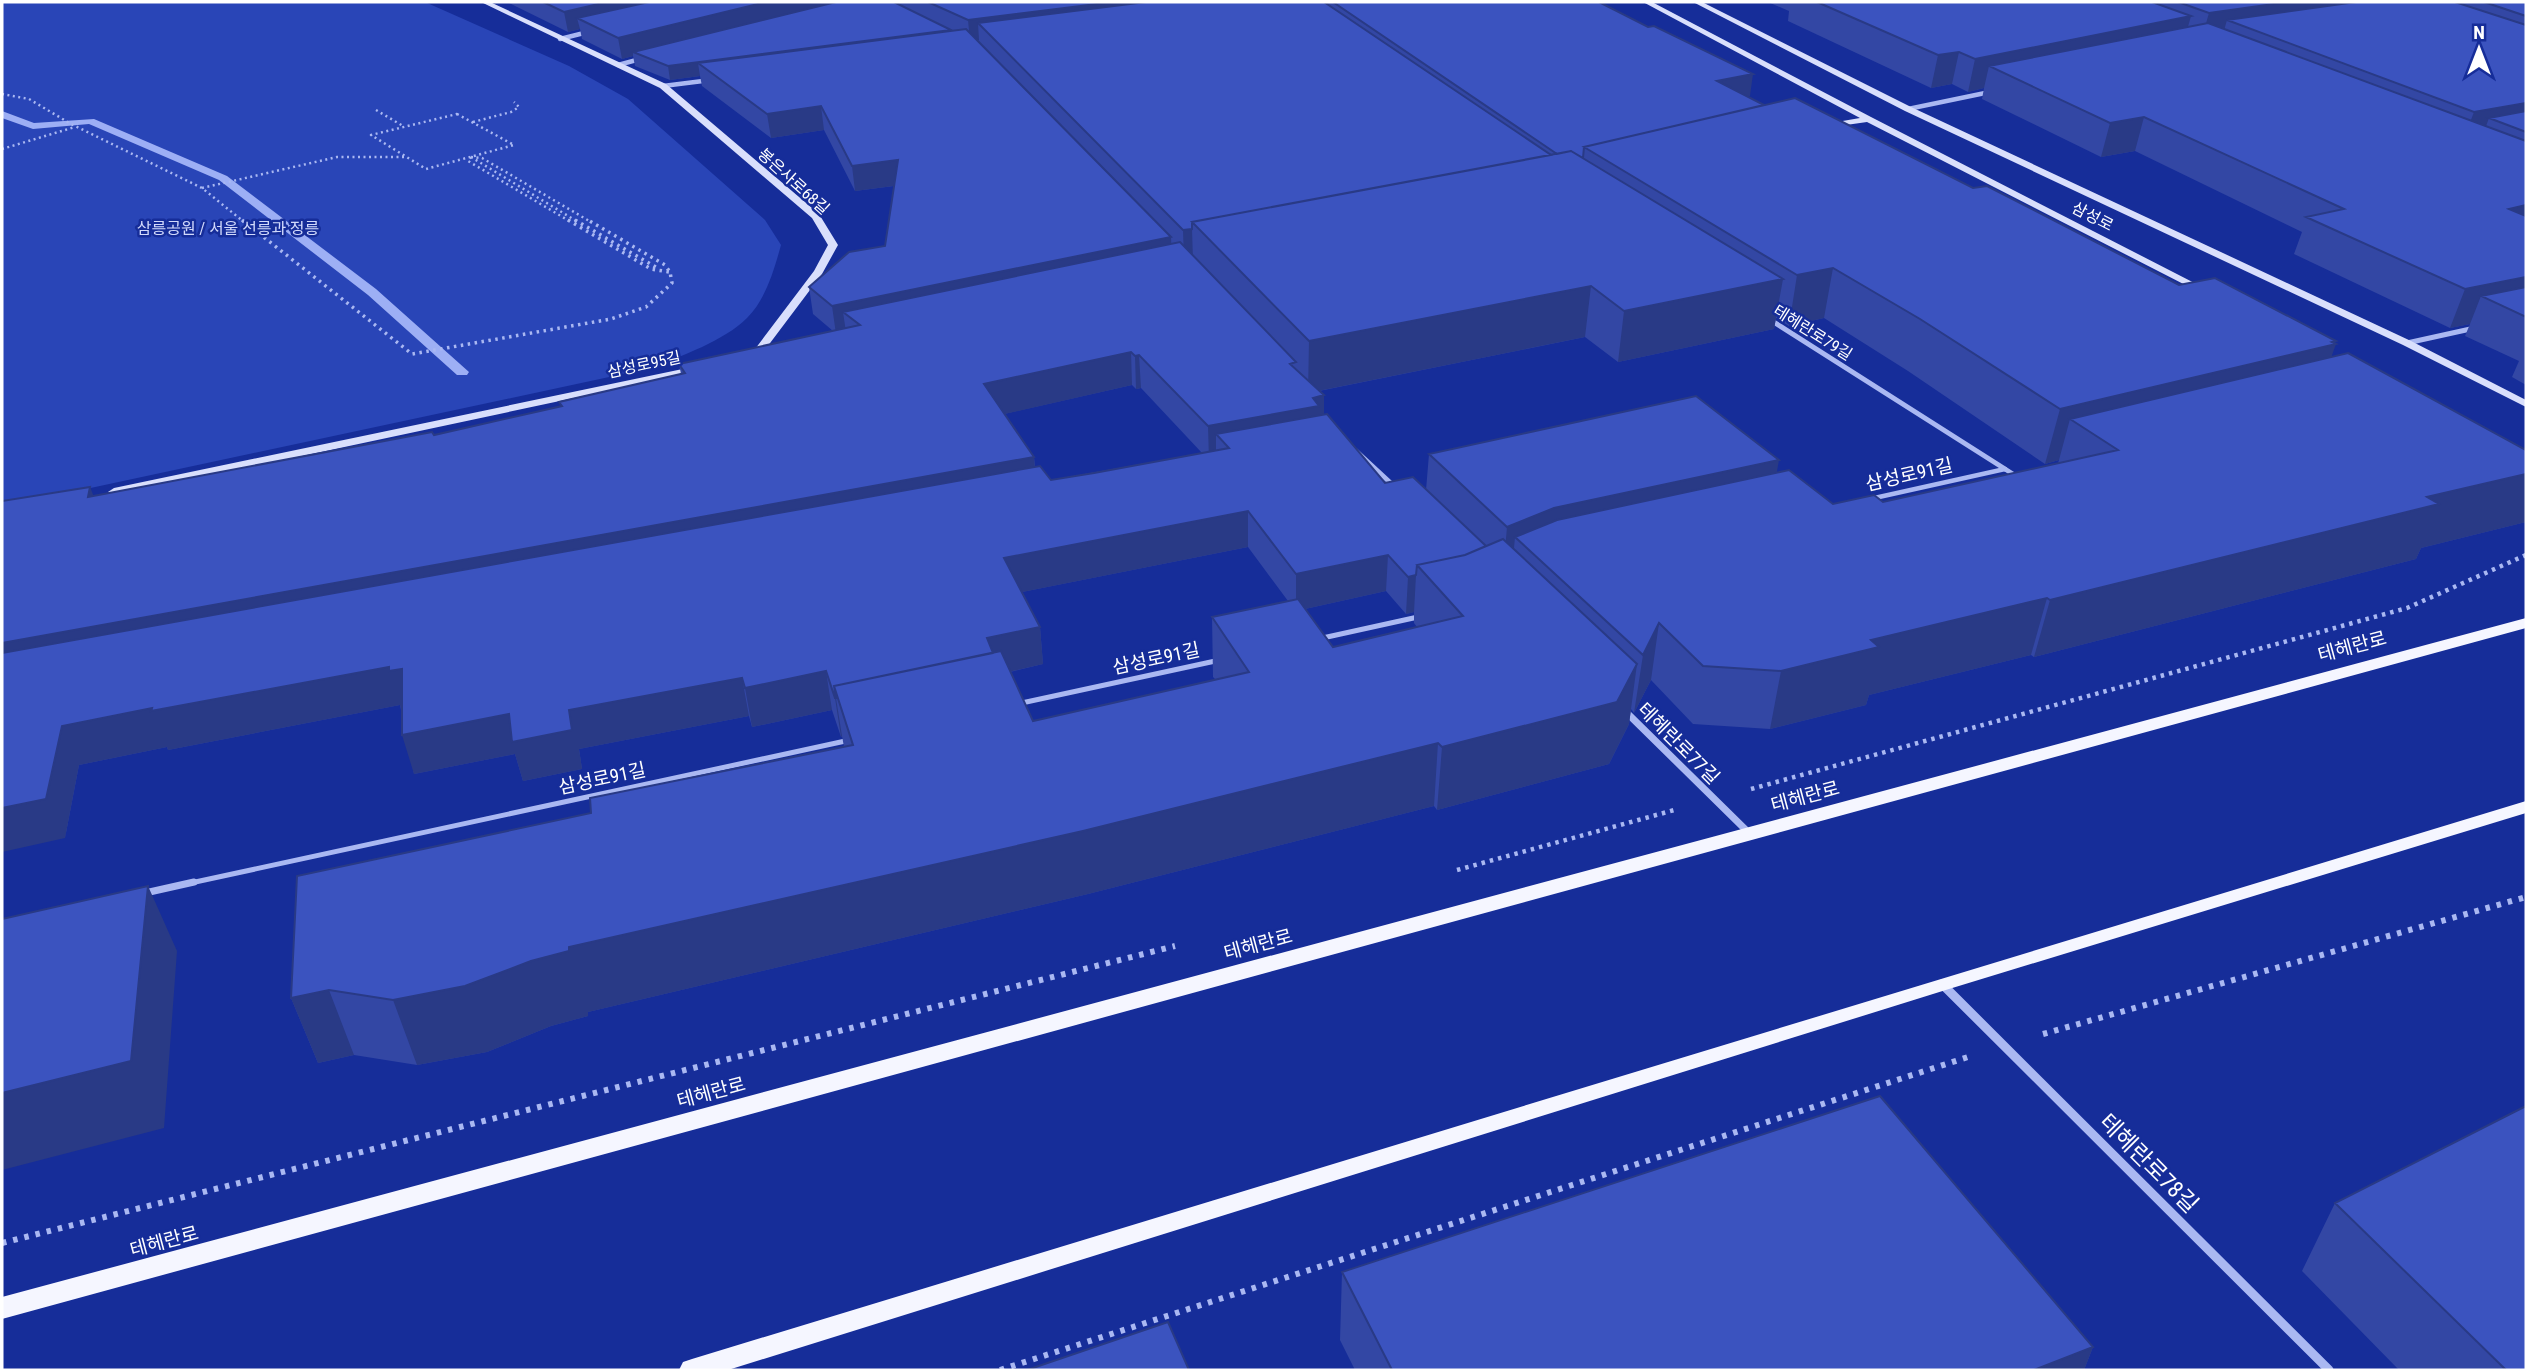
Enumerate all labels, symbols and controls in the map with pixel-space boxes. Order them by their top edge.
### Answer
north arrow [2444,14,2514,84]
text: N [2473,21,2485,44]
street label: 봉은사로68길 [754,144,833,218]
street label: 삼성로 [2069,198,2117,235]
park label: 삼릉공원 / 서울 선릉과 정릉 [137,219,319,238]
street label: 테헤란로79길 [1770,301,1856,364]
street label: 삼성로95길 [606,347,683,382]
street label: 삼성로91길 [1863,453,1955,496]
street label: 테헤란로 [2315,626,2389,667]
street label: 삼성로91길 [1110,638,1202,679]
street label: 테헤란로77길 [1633,698,1724,789]
street label: 삼성로91길 [556,758,648,799]
street label: 테헤란로 [1768,776,1842,817]
street label: 테헤란로 [1221,924,1295,965]
street label: 테헤란로 [674,1072,748,1113]
street label: 테헤란로78길 [2094,1108,2204,1218]
street label: 테헤란로 [127,1221,201,1262]

